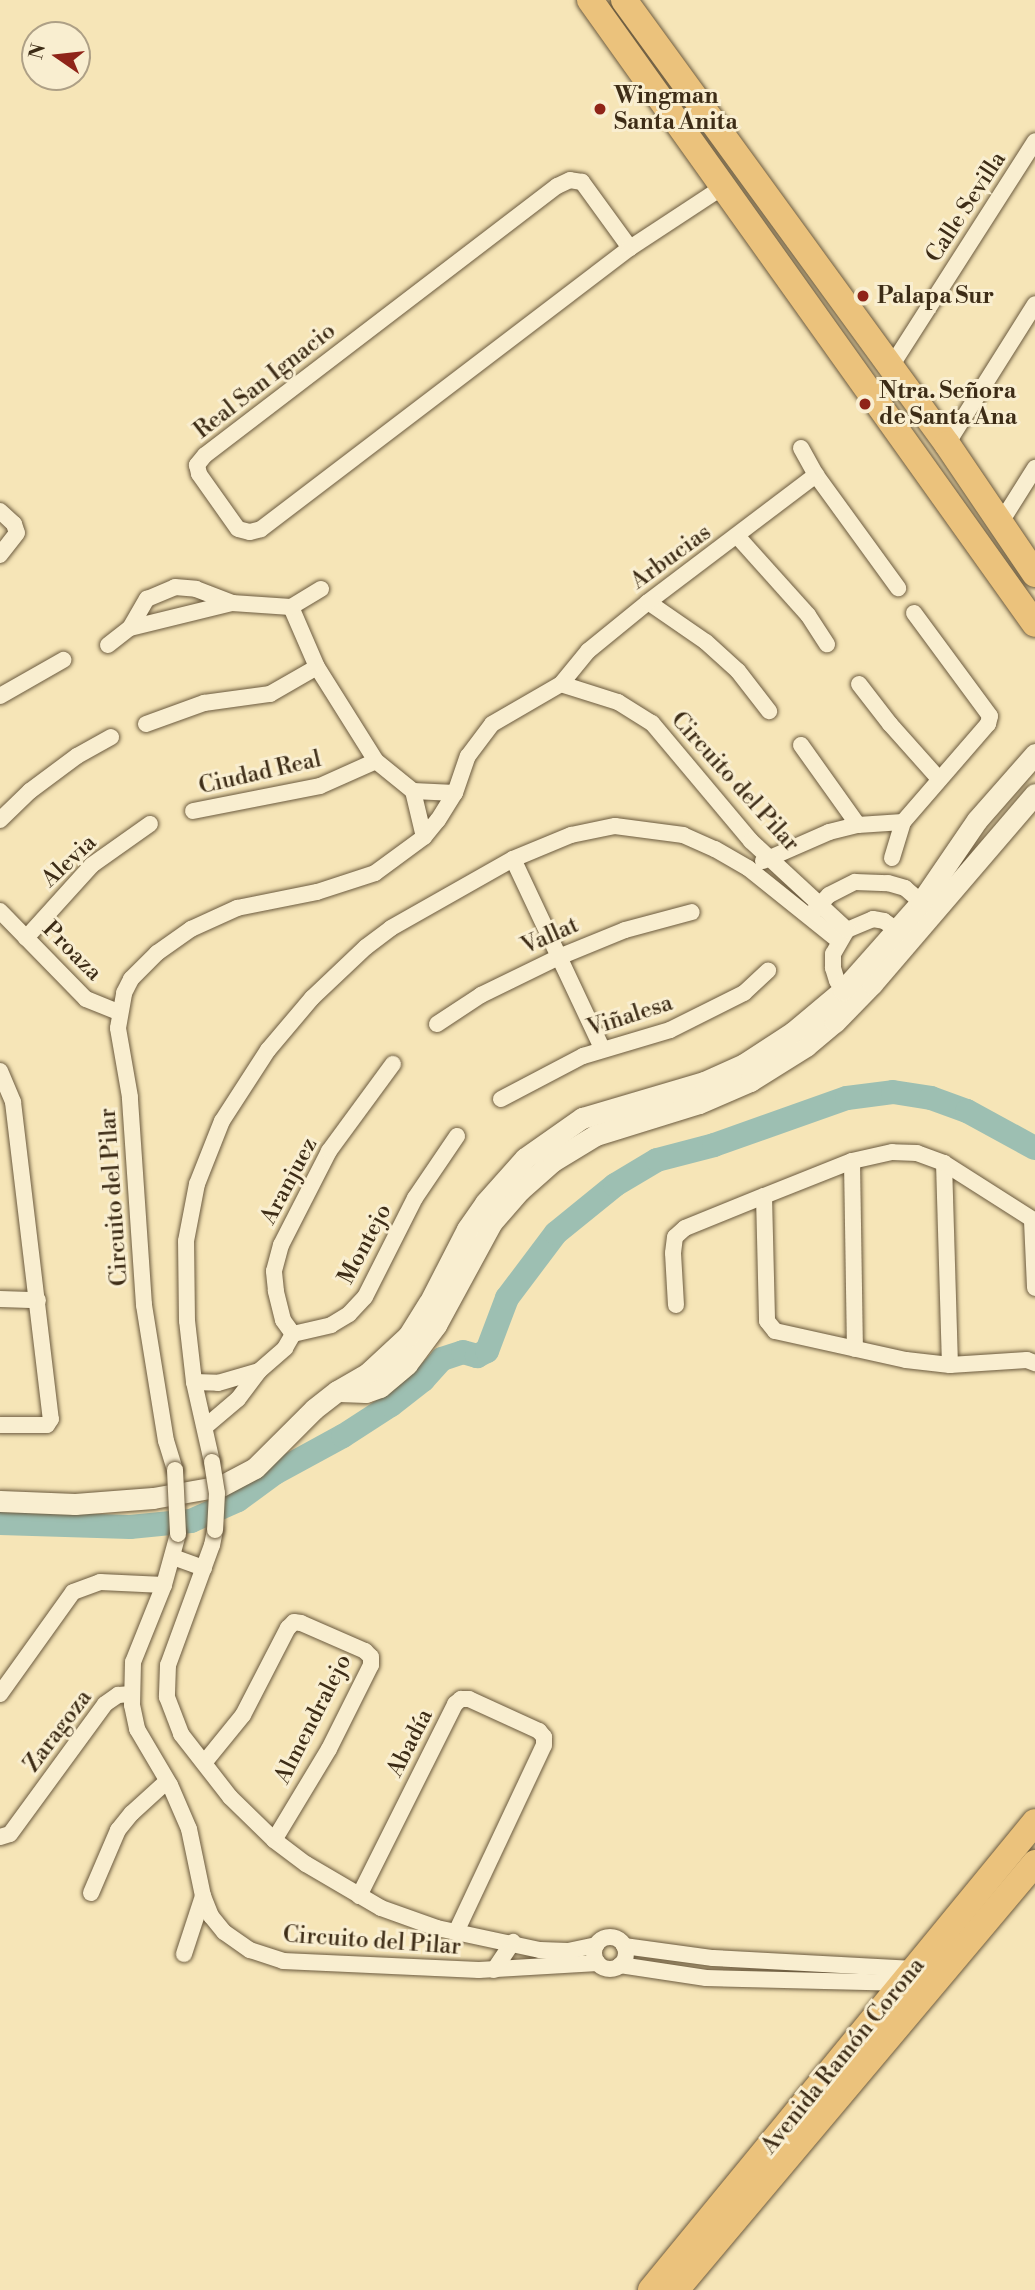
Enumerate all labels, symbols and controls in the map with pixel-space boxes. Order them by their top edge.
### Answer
north arrow [21,21,91,91]
text: N [24,41,51,62]
place label: Wingman Santa Anita [614,82,738,136]
marker: Wingman Santa Anita [592,101,608,117]
street label: Calle Sevilla [920,146,1012,268]
place label: Palapa Sur [877,282,994,310]
marker: Palapa Sur [855,288,871,304]
street label: Real San Ignacio [189,317,341,445]
place label: Ntra. Señora de Santa Ana [879,377,1017,431]
marker: Ntra. Señora de Santa Ana [857,396,873,412]
street label: Arbucias [625,519,717,595]
street label: Circuito del Pilar [665,706,805,858]
street label: Ciudad Real [196,746,324,800]
street label: Alevia [36,829,102,893]
street label: Vallat [517,911,583,961]
street label: Proaza [37,916,107,986]
street label: Viñalesa [584,989,676,1043]
street label: Circuito del Pilar [94,1107,134,1287]
street label: Aranjuez [255,1133,323,1229]
street label: Montejo [332,1199,398,1289]
street label: Almendralejo [269,1650,357,1788]
street label: Zaragoza [18,1685,98,1777]
street label: Abadía [381,1704,439,1782]
street label: Circuito del Pilar [282,1921,462,1961]
street label: Avenida Ramón Corona [755,1952,931,2160]

